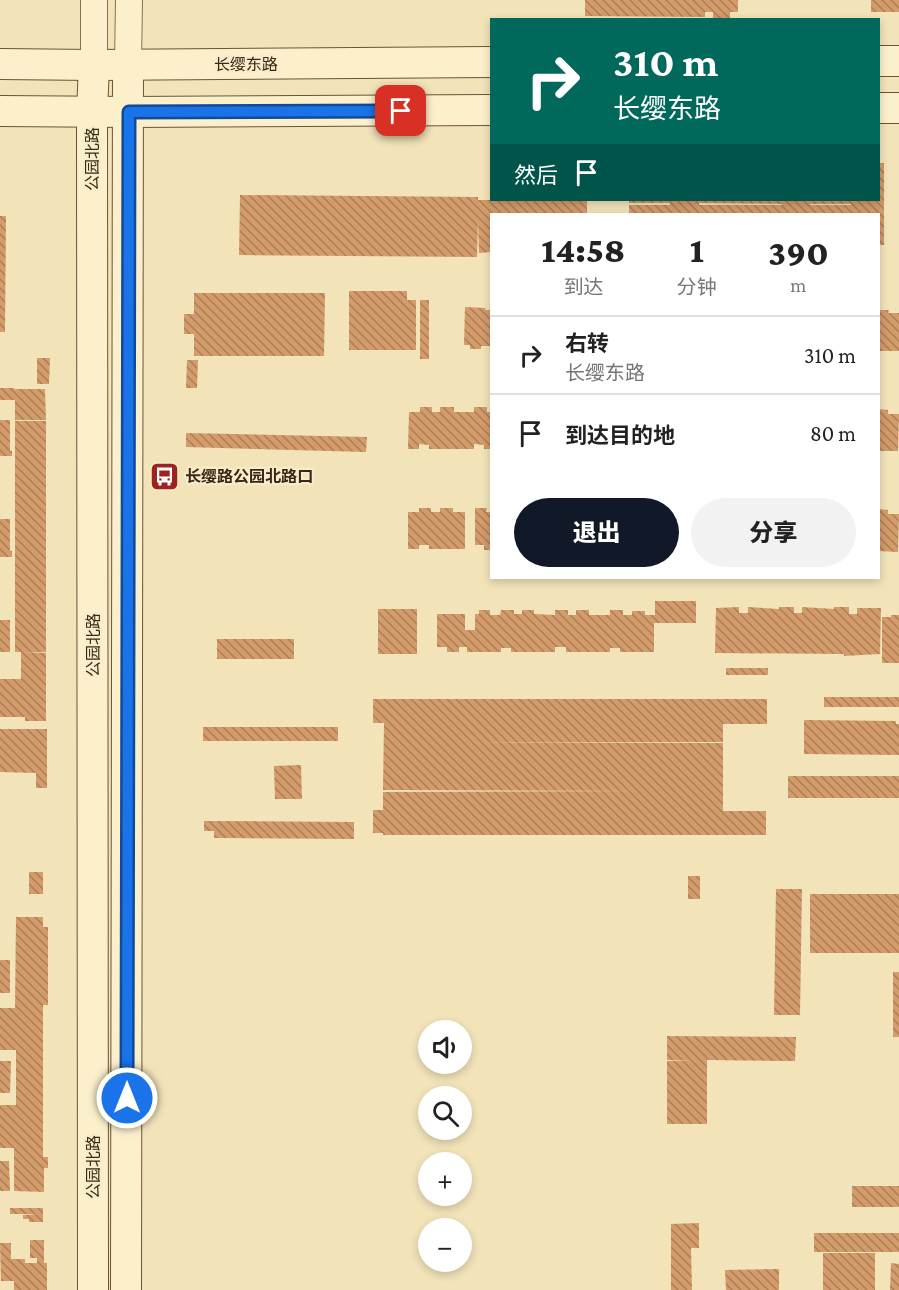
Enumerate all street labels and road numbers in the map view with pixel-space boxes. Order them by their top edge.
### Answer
street label: 长缨东路 [214,56,278,73]
street label: 公园北路 [84,127,101,191]
street label: 公园北路 [85,613,102,677]
street label: 公园北路 [85,1135,102,1199]

